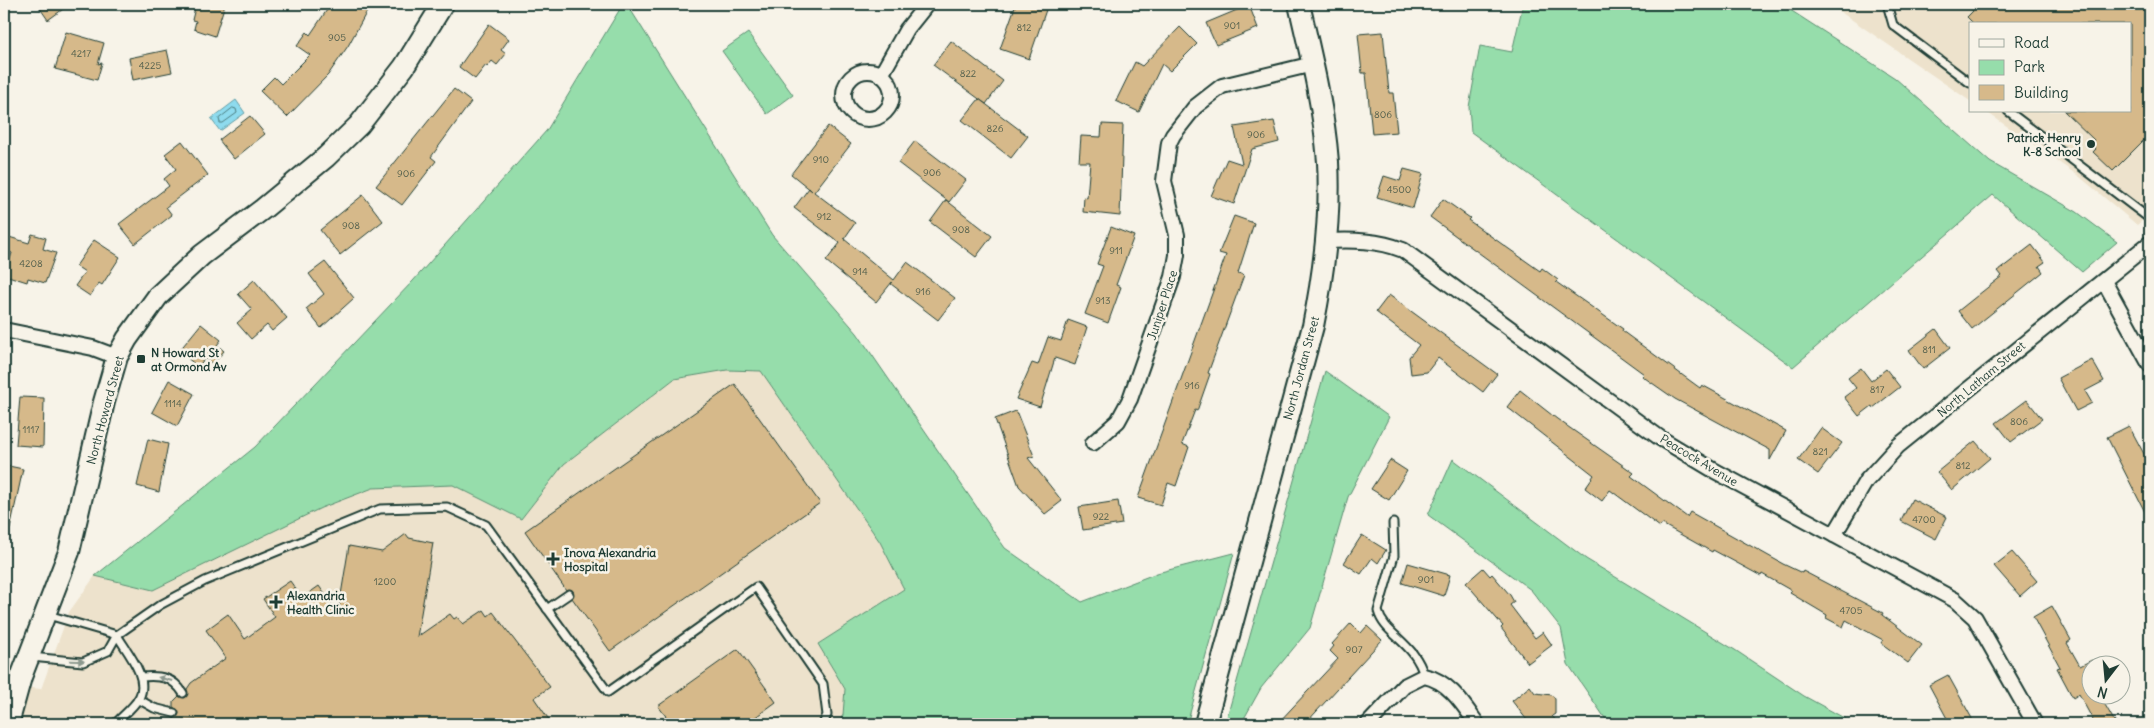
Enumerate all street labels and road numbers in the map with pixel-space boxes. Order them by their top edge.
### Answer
street label: Juniper Place [1144,268,1180,342]
street label: North Jordan Street [1280,314,1322,422]
street label: North Latham Street [1934,338,2028,420]
street label: North Howard Street [83,354,127,466]
street label: Peacock Avenue [1657,431,1741,489]

